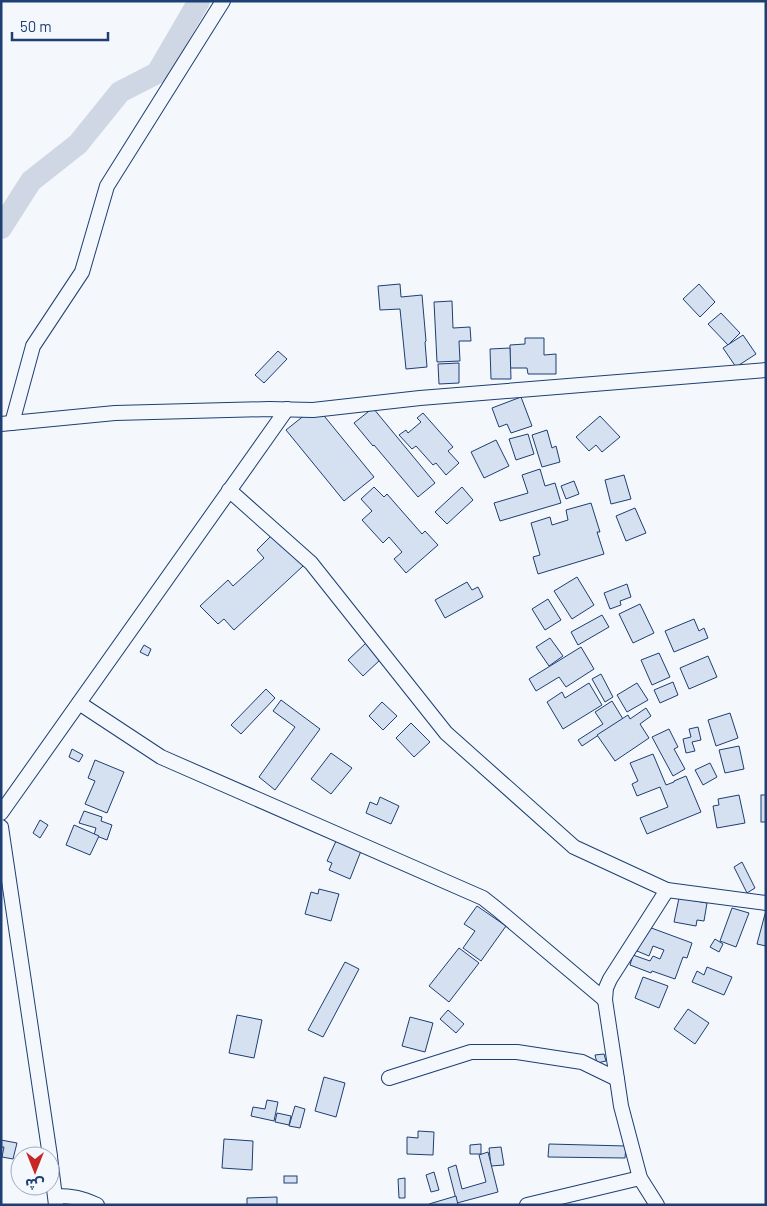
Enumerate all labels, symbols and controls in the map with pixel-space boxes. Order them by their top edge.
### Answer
scale bar [12,10,109,42]
text: 50 m [20,17,52,35]
north arrow [10,1146,60,1196]
text: ش [25,1176,45,1193]

